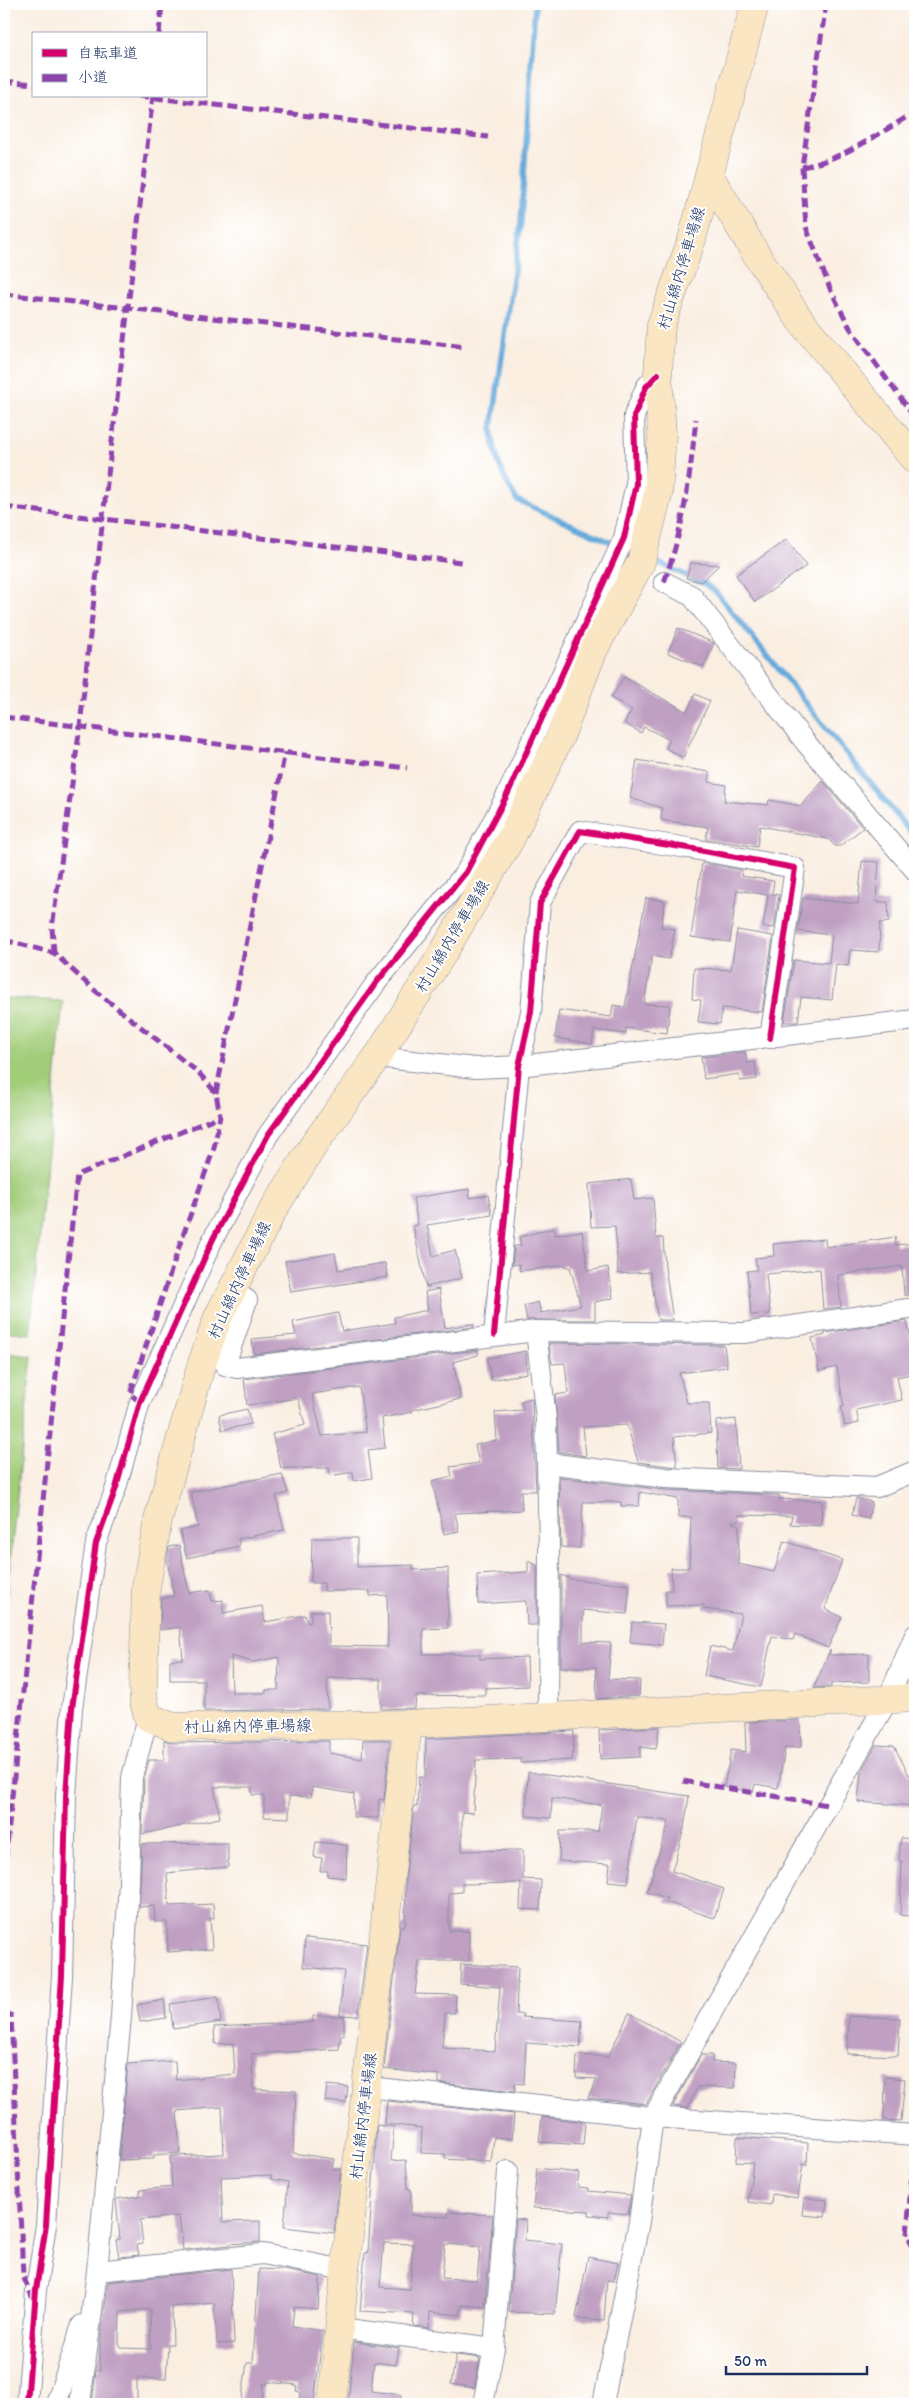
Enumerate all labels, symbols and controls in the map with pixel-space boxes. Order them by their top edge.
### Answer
legend [32,32,208,98]
text: 自転車道 [78,44,138,62]
text: 小道 [78,68,108,86]
street label: 村山綿内停車場線 [653,204,709,332]
street label: 村山綿内停車場線 [411,876,493,996]
street label: 村山綿内停車場線 [203,1218,275,1342]
street label: 村山綿内停車場線 [184,1715,312,1737]
street label: 村山綿内停車場線 [346,2051,380,2181]
scale bar [726,2343,868,2375]
text: 50 m [734,2352,767,2370]

